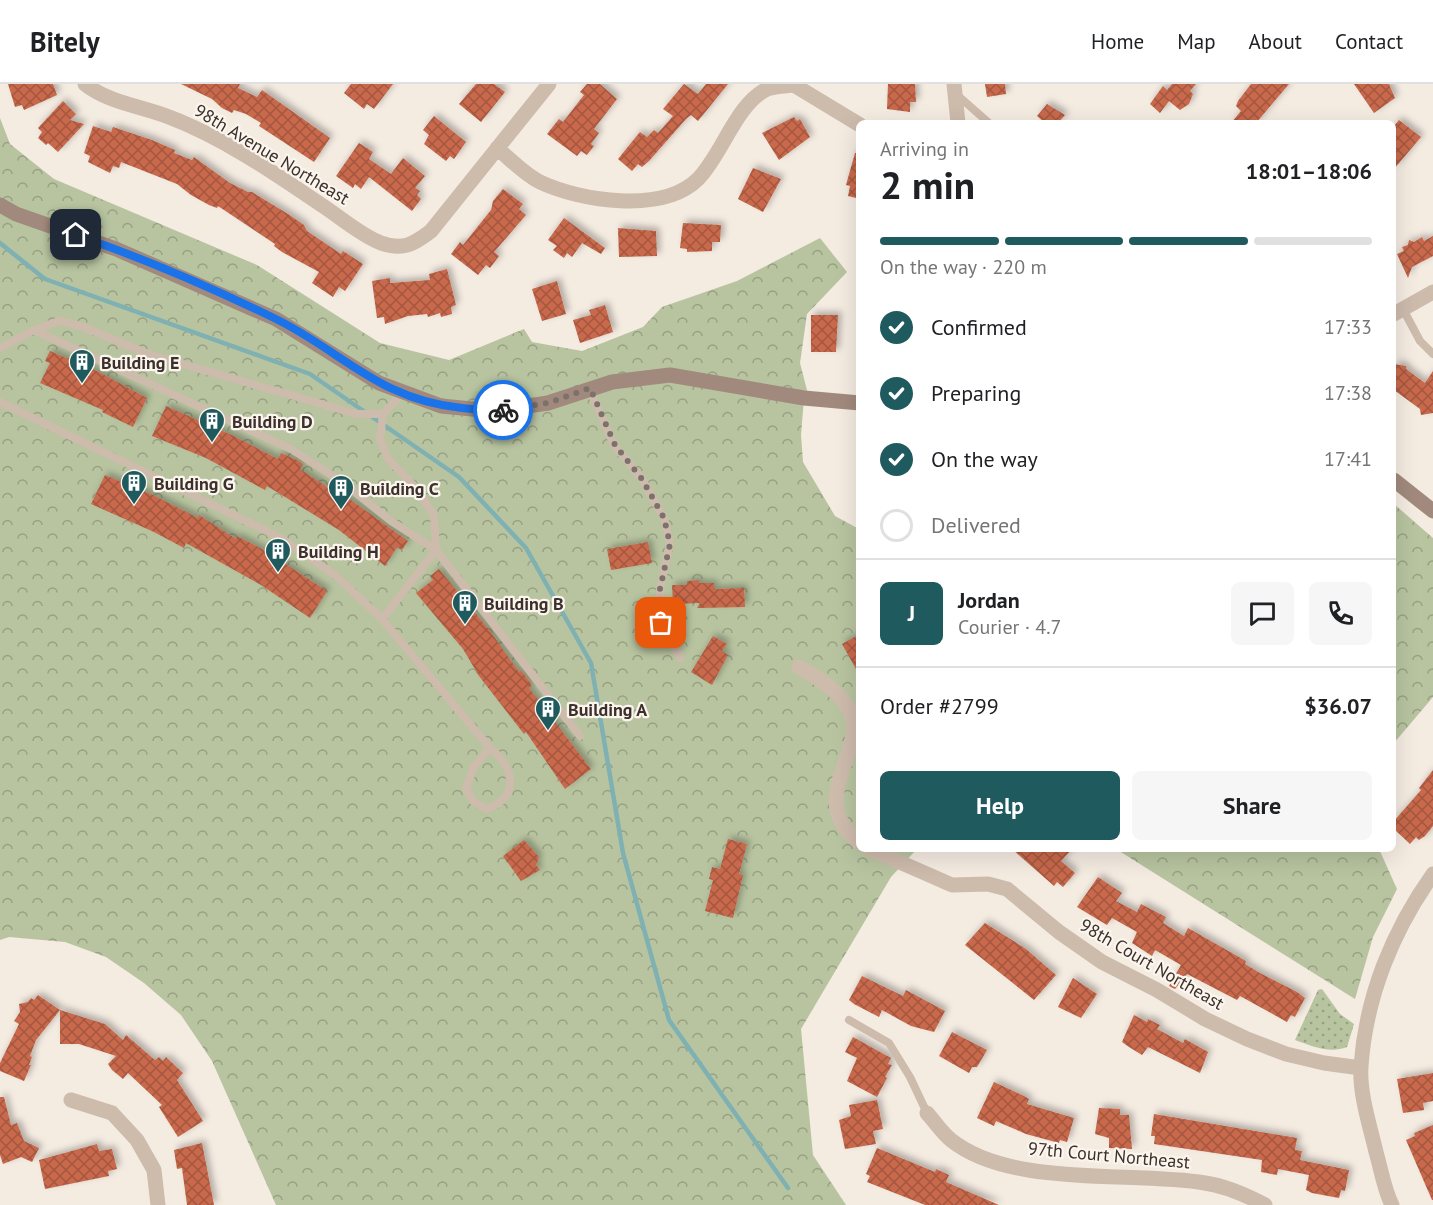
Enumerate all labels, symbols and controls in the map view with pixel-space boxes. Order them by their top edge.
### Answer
text: Bitely [30,23,100,60]
text: Home [1091,28,1144,55]
text: Map [1177,28,1216,55]
text: About [1249,28,1302,55]
text: Contact [1335,28,1403,55]
street label: 98th Avenue Northeast [190,99,354,209]
text: Arriving in [880,136,969,162]
text: 18:01–18:06 [1246,157,1372,185]
text: 2 min [880,159,975,210]
pin [50,209,101,260]
icon: home [59,218,92,251]
text: On the way · 220 m [880,254,1047,280]
icon: check [880,311,913,344]
text: Confirmed [931,313,1027,341]
text: 17:33 [1324,314,1372,340]
building icon: Building E [67,347,97,385]
place label: Building E [101,351,179,374]
icon: check [880,377,913,410]
text: Preparing [931,379,1021,407]
courier [473,380,533,440]
text: 17:38 [1324,380,1372,406]
icon: bike [487,394,520,427]
building icon: Building D [197,406,227,444]
place label: Building D [232,410,313,433]
icon: check [880,443,913,476]
text: On the way [931,445,1038,473]
text: 17:41 [1324,446,1372,472]
building icon: Building G [119,468,149,506]
place label: Building G [154,472,234,495]
building icon: Building C [326,473,356,511]
place label: Building C [360,477,439,500]
text: Delivered [931,511,1021,539]
building icon: Building H [263,536,293,574]
place label: Building H [298,540,379,563]
button: chat [1231,582,1294,645]
button: phone [1309,582,1372,645]
text: Jordan [958,586,1020,614]
building icon: Building B [450,588,480,626]
place label: Building B [484,592,564,615]
pin [635,597,686,648]
text: J [908,599,915,627]
icon: bag [644,606,677,639]
text: Courier · 4.7 [958,614,1061,640]
text: Order #2799 [880,692,999,720]
text: $36.07 [1304,692,1372,720]
building icon: Building A [533,694,563,732]
place label: Building A [568,698,647,721]
button: Help [880,771,1120,840]
button: Share [1132,771,1372,840]
street label: 98th Court Northeast [1076,913,1228,1015]
street label: 97th Court Northeast [1027,1136,1191,1174]

